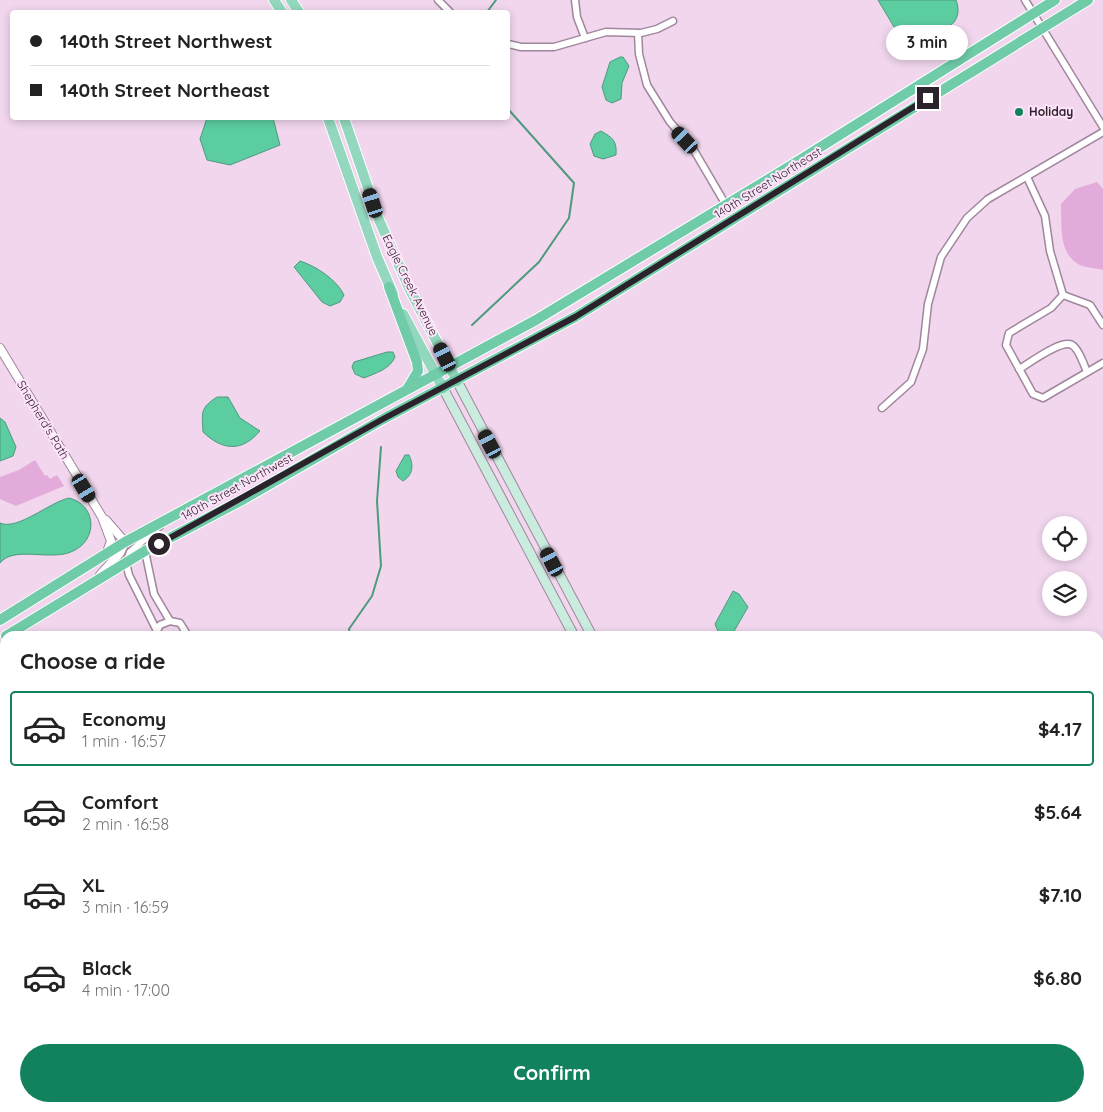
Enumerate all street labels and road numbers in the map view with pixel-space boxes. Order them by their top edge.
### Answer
street label: 140th Street Northeast [711,144,824,222]
street label: Eagle Creek Avenue [379,232,442,338]
street label: Shepherd's Path [14,378,73,462]
street label: 140th Street Northwest [178,450,295,523]

